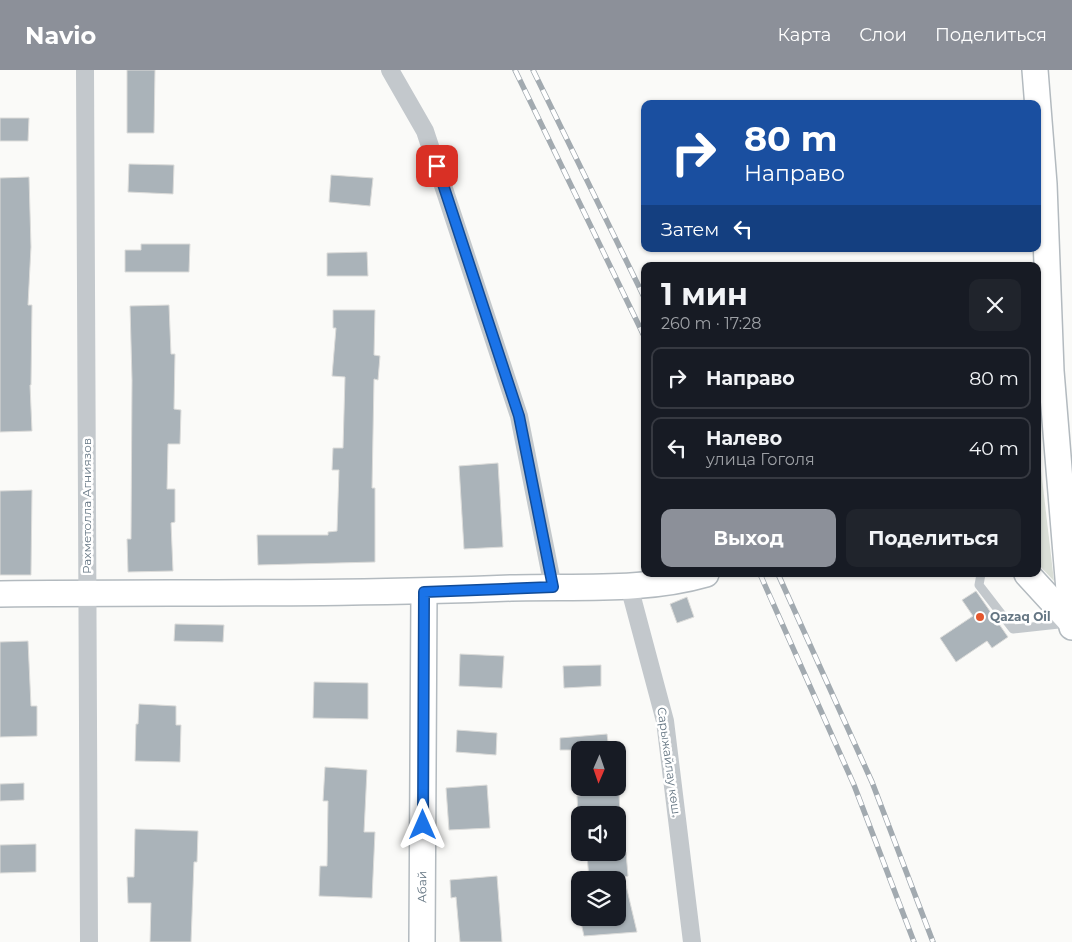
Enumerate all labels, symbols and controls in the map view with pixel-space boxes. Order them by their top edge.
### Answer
text: Navio [25,21,96,50]
text: Карта [777,24,831,46]
text: Слои [859,24,907,46]
text: Поделиться [935,24,1047,46]
text: 80 m [744,117,838,160]
icon: right [661,120,726,185]
pin [416,145,458,187]
icon: arrive [423,152,451,180]
text: Направо [744,160,845,187]
icon: left [729,215,757,243]
text: Затем [661,218,719,241]
text: 1 мин [661,276,748,313]
button: close [969,279,1021,331]
text: 260 m · 17:28 [661,314,762,333]
icon: right [663,364,691,392]
text: Направо [706,367,795,390]
text: 80 m [969,367,1019,390]
text: Налево [706,427,782,450]
icon: left [663,434,691,462]
text: 40 m [969,437,1019,460]
street label: Рахметолла Агниязов [79,438,94,574]
text: улица Гоголя [706,450,815,469]
button: Выход [661,509,836,567]
button: Поделиться [846,509,1021,567]
place label: Qazaq Oil [990,609,1051,624]
marker: Qazaq Oil [974,611,986,623]
street label: Сарыжайлау көш. [654,706,685,818]
north arrow [571,741,626,796]
map controls [571,741,626,926]
position arrow [396,798,448,850]
button: sound [571,806,626,861]
street label: Абай [414,871,429,903]
button: layers [571,871,626,926]

